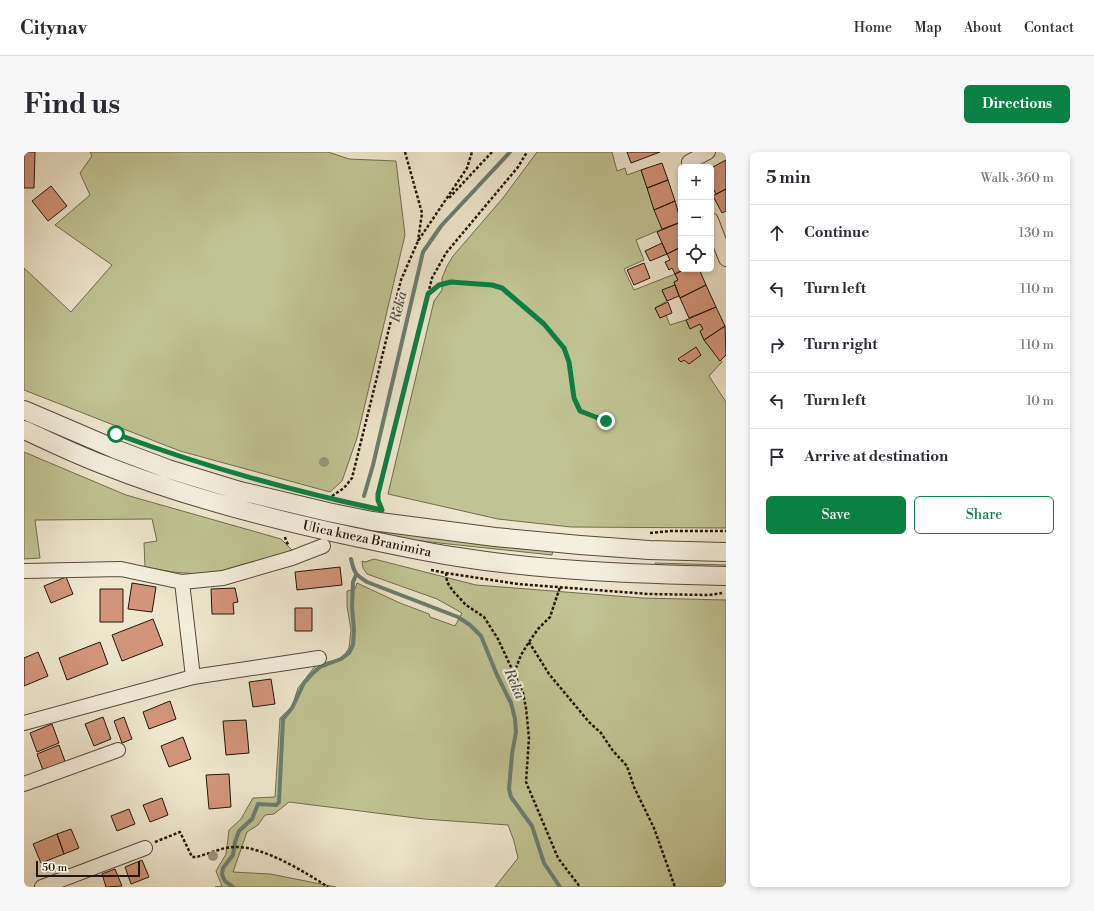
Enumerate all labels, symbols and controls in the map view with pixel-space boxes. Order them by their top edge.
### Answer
text: Citynav [20,16,87,40]
text: Home [854,19,892,37]
text: Map [914,19,942,37]
text: About [964,19,1002,37]
text: Contact [1024,19,1074,37]
button: Directions [964,85,1070,123]
text: Find us [24,87,120,122]
map controls [678,164,714,272]
button: + [678,164,714,200]
text: 5 min [766,167,811,189]
text: Walk · 360 m [981,170,1054,186]
button: − [678,200,714,236]
icon: ahead [766,222,788,244]
text: Continue [804,223,869,242]
text: 130 m [1019,225,1054,241]
button: locate [678,236,714,272]
icon: left [766,278,788,300]
text: Turn left [804,279,866,298]
text: 110 m [1020,281,1054,297]
water label: Reka [386,289,412,325]
icon: right [766,334,788,356]
text: Turn right [804,335,878,354]
text: 110 m [1020,337,1054,353]
icon: left [766,390,788,412]
text: Turn left [804,391,866,410]
text: 10 m [1026,393,1054,409]
route end [597,412,615,430]
route start [107,425,125,443]
icon: arrive [766,446,788,468]
text: Arrive at destination [804,447,948,466]
button: Save [766,496,906,534]
button: Share [914,496,1054,534]
street label: Ulica kneza Branimira [301,518,433,561]
water label: Reka [499,665,528,702]
scale bar [36,859,140,878]
text: 50 m [42,861,67,875]

